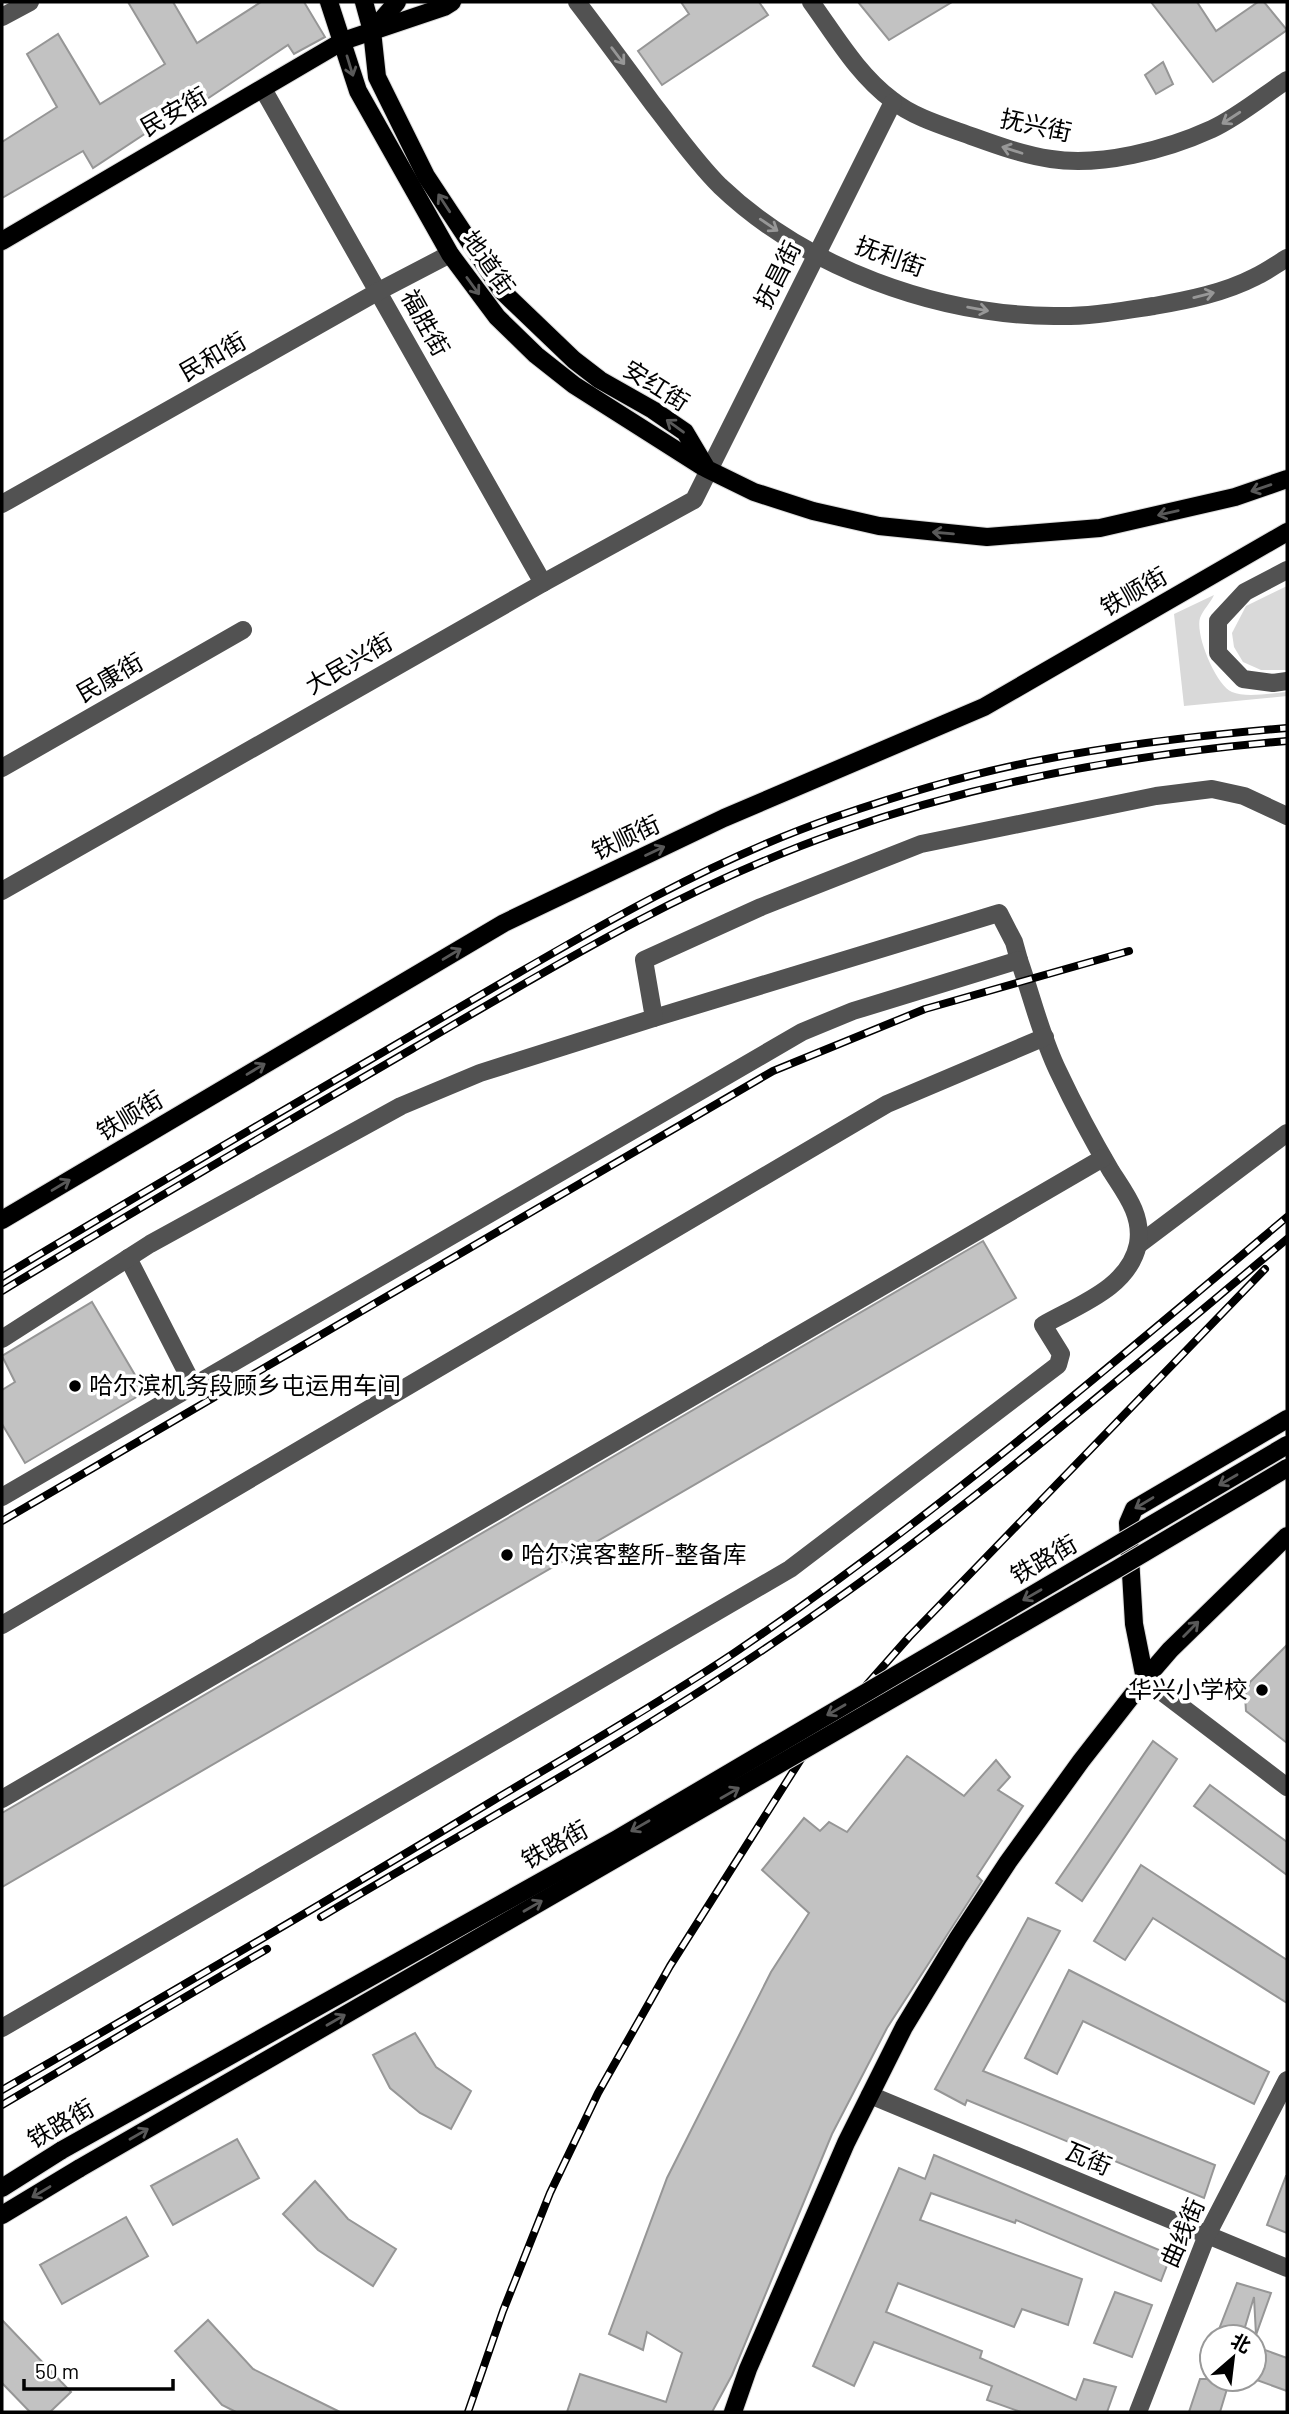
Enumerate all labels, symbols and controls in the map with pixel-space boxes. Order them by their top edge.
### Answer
one-way arrow [611,47,626,65]
one-way arrow [345,55,358,77]
street label: 民安街 [135,80,212,141]
street label: 抚兴街 [998,103,1075,146]
one-way arrow [1221,111,1241,125]
one-way arrow [1001,143,1023,156]
one-way arrow [437,194,451,214]
one-way arrow [759,218,778,232]
street label: 地道街 [457,224,522,300]
street label: 抚利街 [852,230,929,282]
street label: 抚昌街 [747,236,806,313]
one-way arrow [465,276,480,295]
street label: 福胜街 [396,284,456,361]
one-way arrow [1192,288,1215,302]
one-way arrow [966,303,989,316]
street label: 民和街 [174,325,251,386]
street label: 安红街 [619,353,695,416]
one-way arrow [666,419,685,433]
one-way arrow [1250,482,1272,495]
one-way arrow [1157,507,1180,520]
one-way arrow [932,526,955,539]
street label: 铁顺街 [1095,560,1172,621]
street label: 大民兴街 [299,626,397,699]
street label: 民康街 [71,646,148,707]
street label: 铁顺街 [587,808,664,865]
one-way arrow [644,844,665,857]
one-way arrow [442,946,462,960]
one-way arrow [246,1062,266,1076]
street label: 铁顺街 [91,1084,168,1146]
one-way arrow [50,1178,70,1192]
place label: 哈尔滨机务段顾乡屯运用车间 [89,1370,401,1399]
marker: 哈尔滨机务段顾乡屯运用车间 [67,1378,83,1394]
one-way arrow [1219,1473,1239,1487]
one-way arrow [1134,1496,1154,1510]
street label: 铁路街 [1005,1528,1082,1589]
place label: 哈尔滨客整所-整备库 [521,1539,746,1568]
marker: 哈尔滨客整所-整备库 [499,1547,515,1563]
one-way arrow [1023,1588,1043,1602]
one-way arrow [1183,1621,1200,1638]
place label: 华兴小学校 [1128,1674,1248,1703]
marker: 华兴小学校 [1254,1682,1270,1698]
one-way arrow [826,1704,846,1718]
one-way arrow [719,1785,739,1799]
street label: 铁路街 [516,1814,593,1874]
one-way arrow [630,1819,650,1833]
one-way arrow [522,1899,542,1913]
one-way arrow [325,2013,346,2026]
street label: 铁路街 [22,2092,99,2153]
one-way arrow [128,2127,149,2140]
street label: 瓦街 [1061,2135,1116,2180]
one-way arrow [31,2185,51,2199]
street label: 曲线街 [1154,2194,1210,2271]
north arrow [1198,2323,1268,2393]
text: 北 [1227,2328,1255,2357]
scale bar [24,2348,173,2392]
text: 50 m [35,2358,79,2383]

